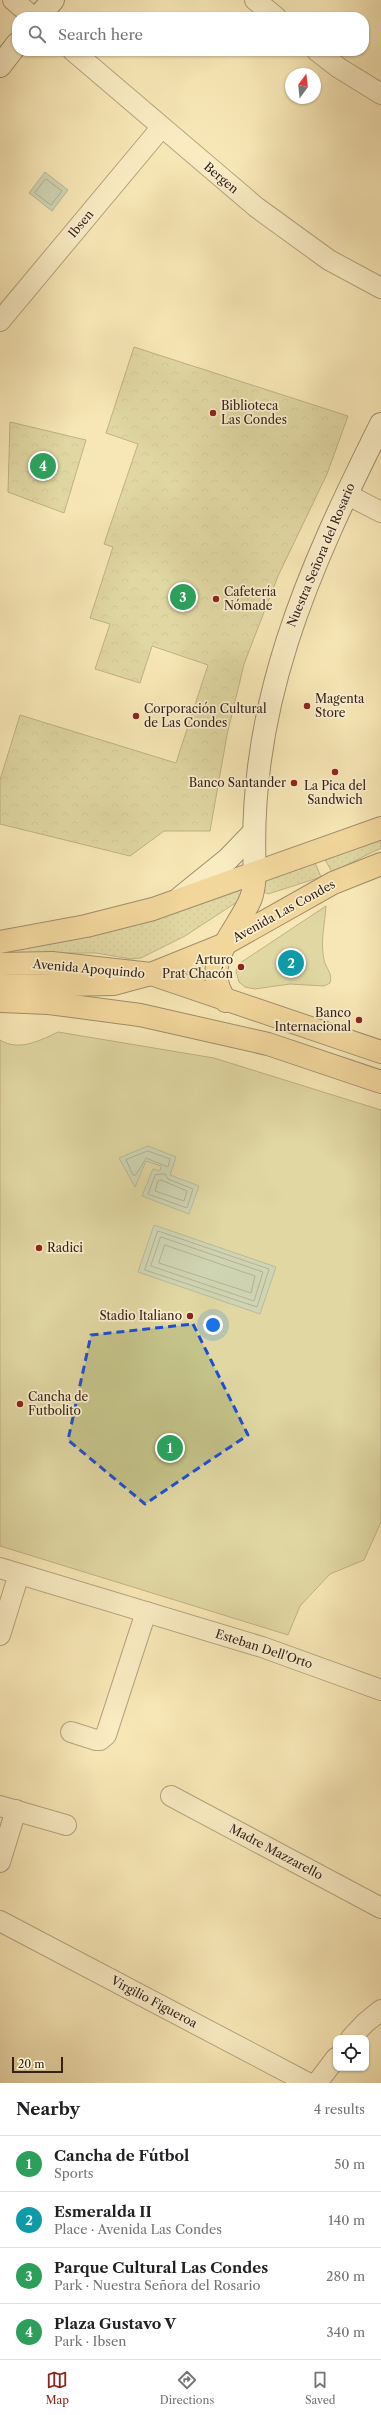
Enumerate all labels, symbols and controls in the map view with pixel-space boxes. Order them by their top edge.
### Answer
search box [12,12,369,56]
icon: search [26,23,48,45]
text: Search here [58,25,143,44]
north arrow [285,68,321,104]
street label: Bergen [201,159,242,197]
street label: Ibsen [65,207,97,240]
place label: Biblioteca Las Condes [221,398,287,427]
marker: Biblioteca Las Condes [208,408,218,418]
pin: 4 [30,451,56,481]
street label: Nuestra Señora del Rosario [283,481,358,629]
pin: 3 [170,582,196,612]
place label: Cafetería Nómade [224,584,277,613]
marker: Cafetería Nómade [211,594,221,604]
place label: Magenta Store [315,691,365,720]
place label: Corporación Cultural de Las Condes [144,701,267,730]
marker: Magenta Store [302,701,312,711]
marker: Corporación Cultural de Las Condes [131,711,141,721]
marker: La Pica del Sandwich [330,767,340,777]
place label: Banco Santander [189,775,286,790]
marker: Banco Santander [289,778,299,788]
place label: La Pica del Sandwich [304,778,366,807]
street label: Avenida Las Condes [229,876,338,945]
pin: 2 [278,948,304,978]
place label: Arturo Prat Chacón [162,952,233,981]
street label: Avenida Apoquindo [31,956,146,981]
marker: Arturo Prat Chacón [236,962,246,972]
place label: Banco Internacional [274,1005,351,1034]
marker: Banco Internacional [354,1015,364,1025]
place label: Radici [47,1240,83,1255]
marker: Radici [34,1243,44,1253]
place label: Stadio Italiano [99,1308,182,1323]
marker: Stadio Italiano [185,1311,195,1321]
your location [203,1315,223,1335]
place label: Cancha de Futbolito [28,1389,89,1418]
marker: Cancha de Futbolito [15,1399,25,1409]
pin: 1 [157,1433,183,1463]
street label: Esteban Dell'Orto [214,1626,315,1671]
street label: Madre Mazzarello [227,1821,326,1883]
street label: Virgilio Figueroa [108,1972,201,2031]
map controls [333,2035,369,2071]
button: locate [333,2035,369,2071]
scale bar [12,2055,63,2074]
text: 20 m [18,2057,44,2071]
text: Nearby [16,2099,80,2119]
text: 4 results [314,2101,365,2117]
text: Cancha de Fútbol [54,2146,189,2165]
text: 1 [26,2156,32,2172]
text: 50 m [334,2156,365,2172]
text: Sports [54,2165,93,2181]
text: Esmeralda II [54,2202,152,2221]
text: 2 [25,2212,33,2228]
text: 140 m [328,2212,365,2228]
text: Place · Avenida Las Condes [54,2221,222,2237]
text: Parque Cultural Las Condes [54,2258,268,2277]
text: 3 [25,2268,33,2284]
text: 280 m [326,2268,365,2284]
text: Park · Nuestra Señora del Rosario [54,2277,260,2293]
text: Plaza Gustavo V [54,2314,176,2333]
text: 4 [25,2324,33,2340]
text: 340 m [327,2324,365,2340]
text: Park · Ibsen [54,2333,126,2349]
tab: Map [45,2369,69,2407]
tab: Directions [160,2369,214,2407]
tab: Saved [305,2369,336,2407]

